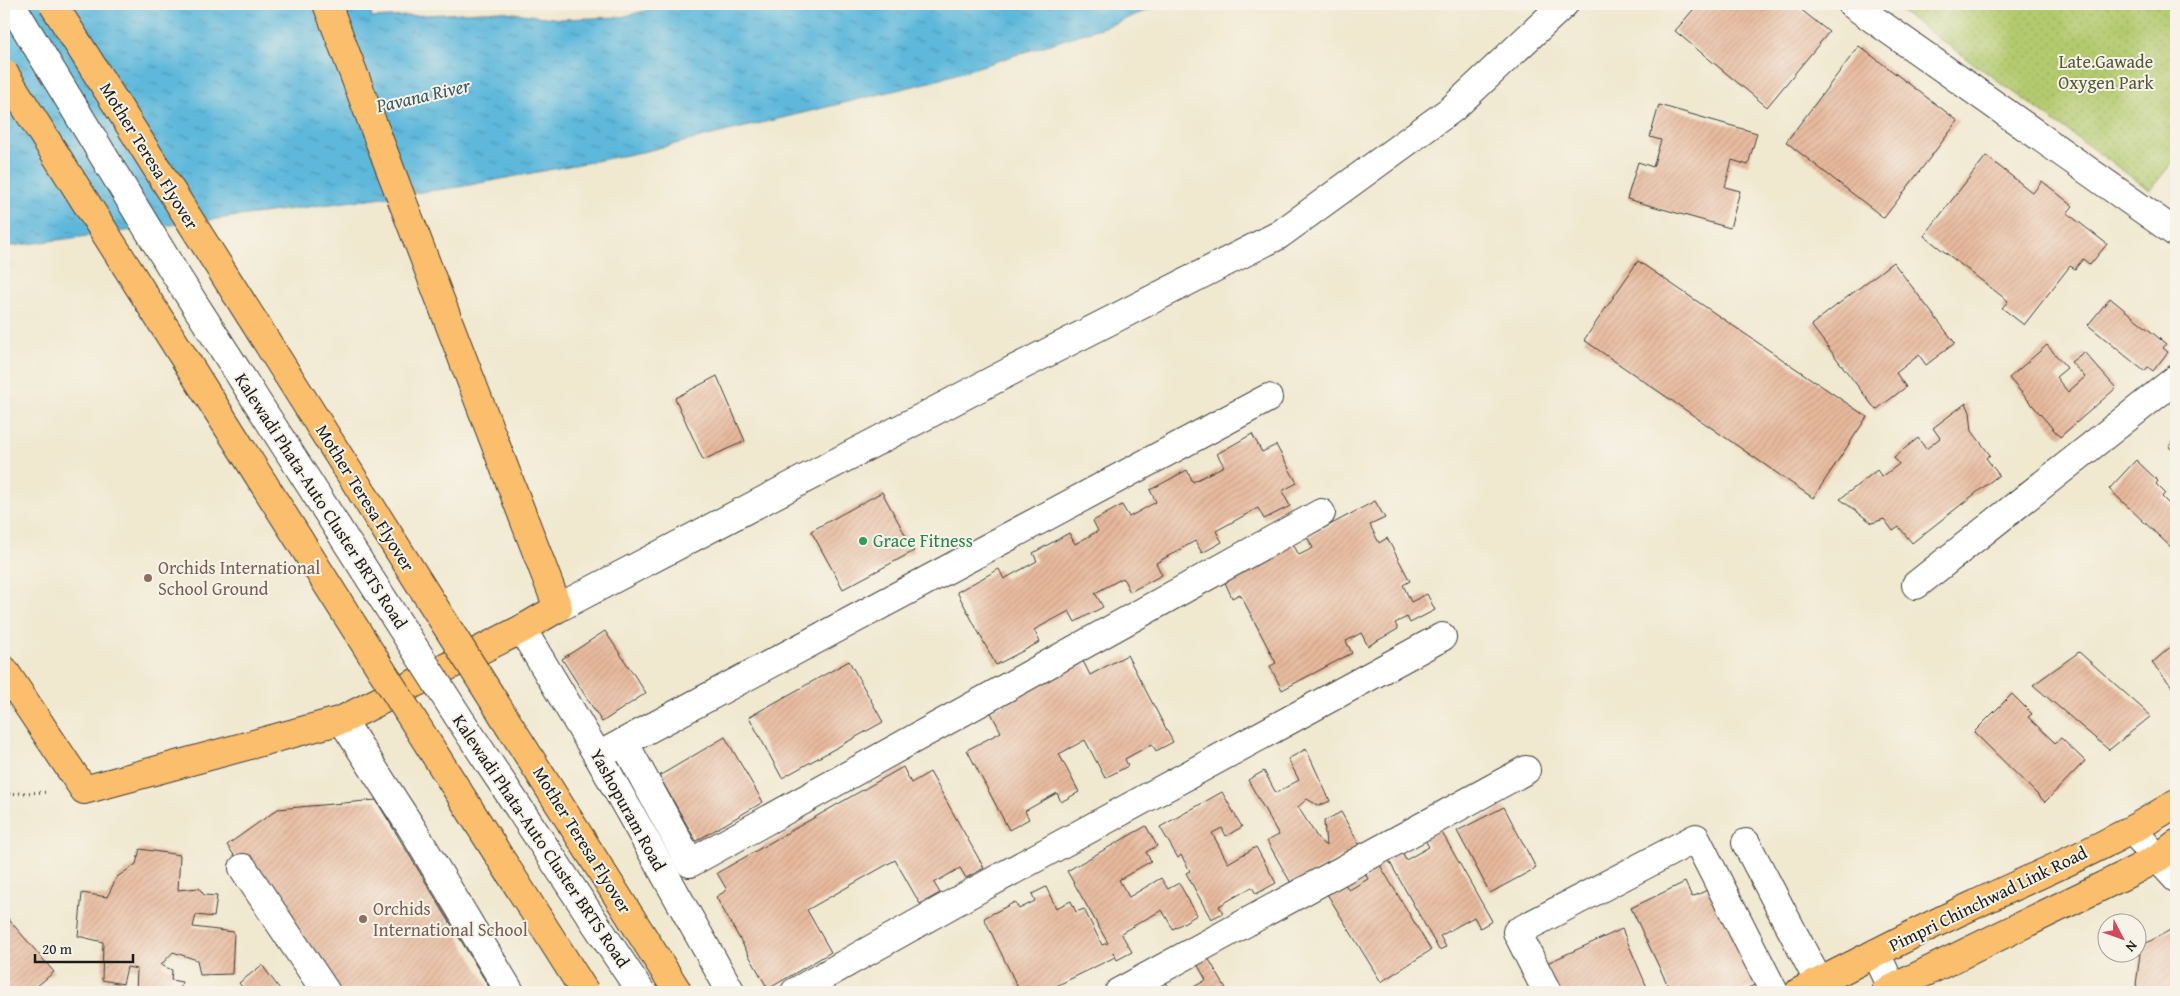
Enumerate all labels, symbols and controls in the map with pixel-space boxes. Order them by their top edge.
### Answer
park label: Late.Gawade Oxygen Park [2058,48,2154,96]
water label: Pavana River [372,70,474,120]
street label: Mother Teresa Flyover [93,77,206,235]
street label: Kalewadi Phata-Auto Cluster BRTS Road [228,367,415,634]
street label: Mother Teresa Flyover [309,419,422,577]
place label: Grace Fitness [873,527,973,554]
marker: Grace Fitness [857,535,869,547]
place label: Orchids International School Ground [158,554,320,602]
marker: Orchids International School Ground [142,572,154,584]
street label: Kalewadi Phata-Auto Cluster BRTS Road [446,709,637,973]
street label: Yashopuram Road [584,744,673,876]
street label: Mother Teresa Flyover [526,761,639,919]
street label: Pimpri Chinchwad Link Road [1884,839,2092,958]
place label: Orchids International School [373,895,528,943]
marker: Orchids International School [357,913,369,925]
north arrow [2098,914,2148,964]
scale bar [35,931,132,963]
text: N [2121,936,2142,957]
text: 20 m [42,938,73,959]

